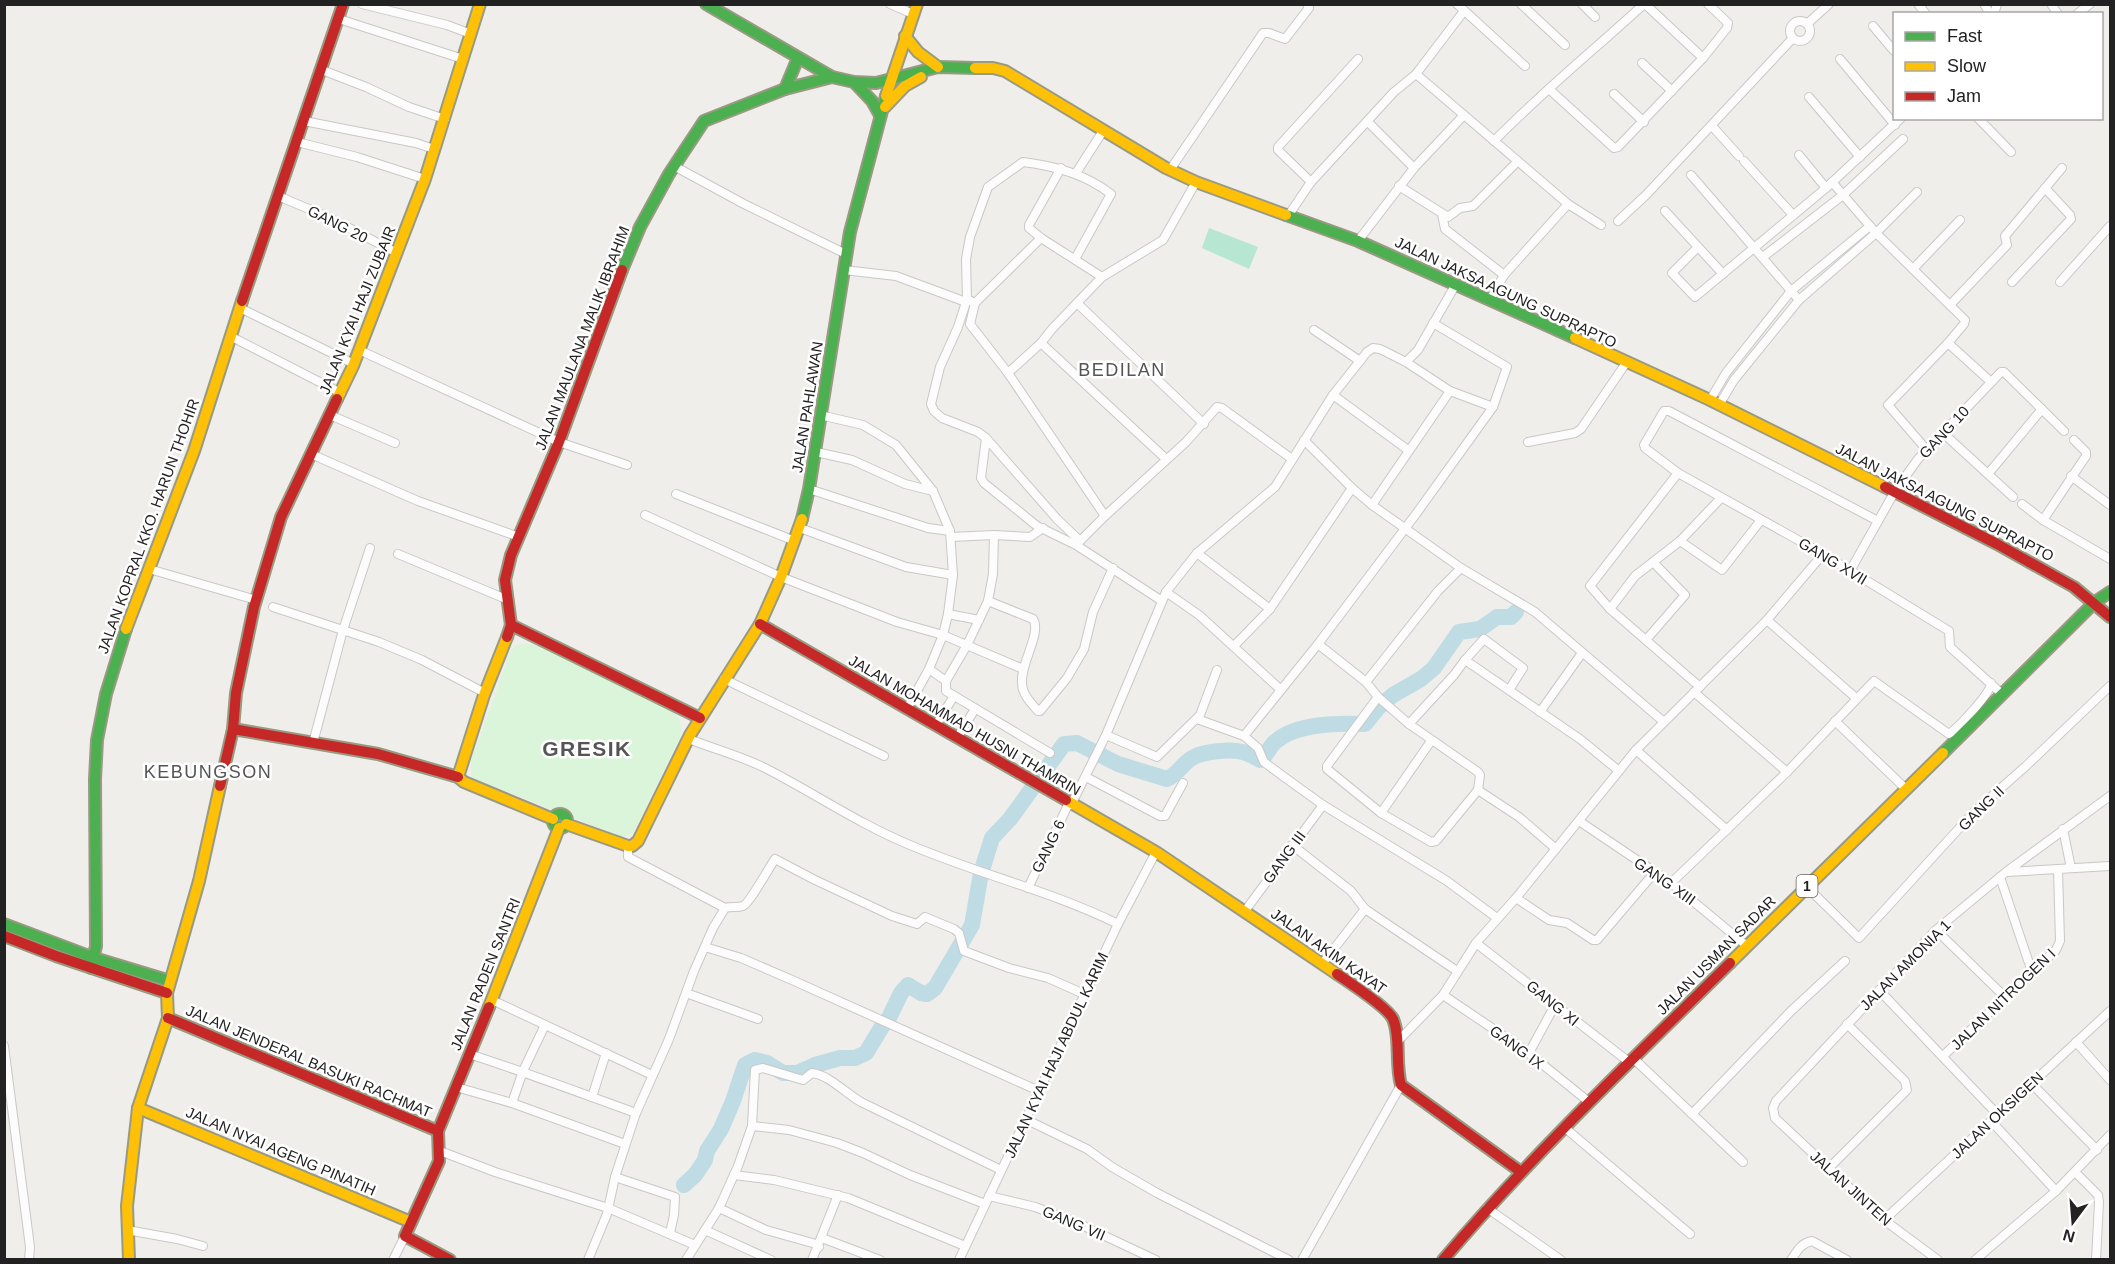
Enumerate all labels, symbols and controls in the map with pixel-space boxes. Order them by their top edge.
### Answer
legend [1893,12,2103,120]
text: Fast [1947,26,1982,46]
text: Slow [1947,56,1987,76]
text: Jam [1947,86,1981,106]
street label: GANG 20 [305,202,371,246]
street label: JALAN KYAI HAJI ZUBAIR [315,223,399,397]
street label: JALAN MAULANA MALIK IBRAHIM [531,224,633,452]
street label: JALAN JAKSA AGUNG SUPRAPTO [1393,233,1619,351]
street label: JALAN PAHLAWAN [788,340,826,474]
district label: BEDILAN [1078,360,1166,380]
street label: JALAN KOPRAL KKO. HARUN THOHIR [94,396,202,656]
street label: GANG 10 [1916,402,1972,462]
street label: JALAN JAKSA AGUNG SUPRAPTO [1833,439,2057,565]
street label: GANG XVII [1796,534,1870,588]
street label: JALAN MOHAMMAD HUSNI THAMRIN [846,651,1084,799]
district label: GRESIK [542,737,632,760]
district label: KEBUNGSON [144,762,272,782]
street label: GANG II [1955,782,2007,834]
street label: GANG 6 [1028,817,1068,875]
street label: GANG III [1259,827,1309,887]
street label: GANG XIII [1631,854,1699,908]
road number: 1 [1796,875,1818,897]
street label: JALAN USMAN SADAR [1653,892,1779,1018]
street label: JALAN RADEN SANTRI [447,895,523,1053]
street label: JALAN AKIM KAYAT [1268,905,1390,997]
street label: JALAN AMONIA 1 [1856,916,1954,1014]
street label: JALAN NITROGEN I [1947,945,2059,1053]
street label: JALAN KYAI HAJI ABDUL KARIM [1001,949,1111,1161]
street label: GANG XI [1523,977,1583,1029]
street label: JALAN JENDERAL BASUKI RACHMAT [184,1001,434,1121]
street label: GANG IX [1487,1022,1547,1072]
street label: JALAN OKSIGEN [1948,1068,2046,1162]
street label: JALAN NYAI AGENG PINATIH [184,1103,378,1199]
street label: JALAN JINTEN [1807,1147,1895,1229]
north arrow [2043,1192,2103,1252]
street label: GANG VII [1040,1202,1108,1244]
text: N [2061,1226,2077,1246]

